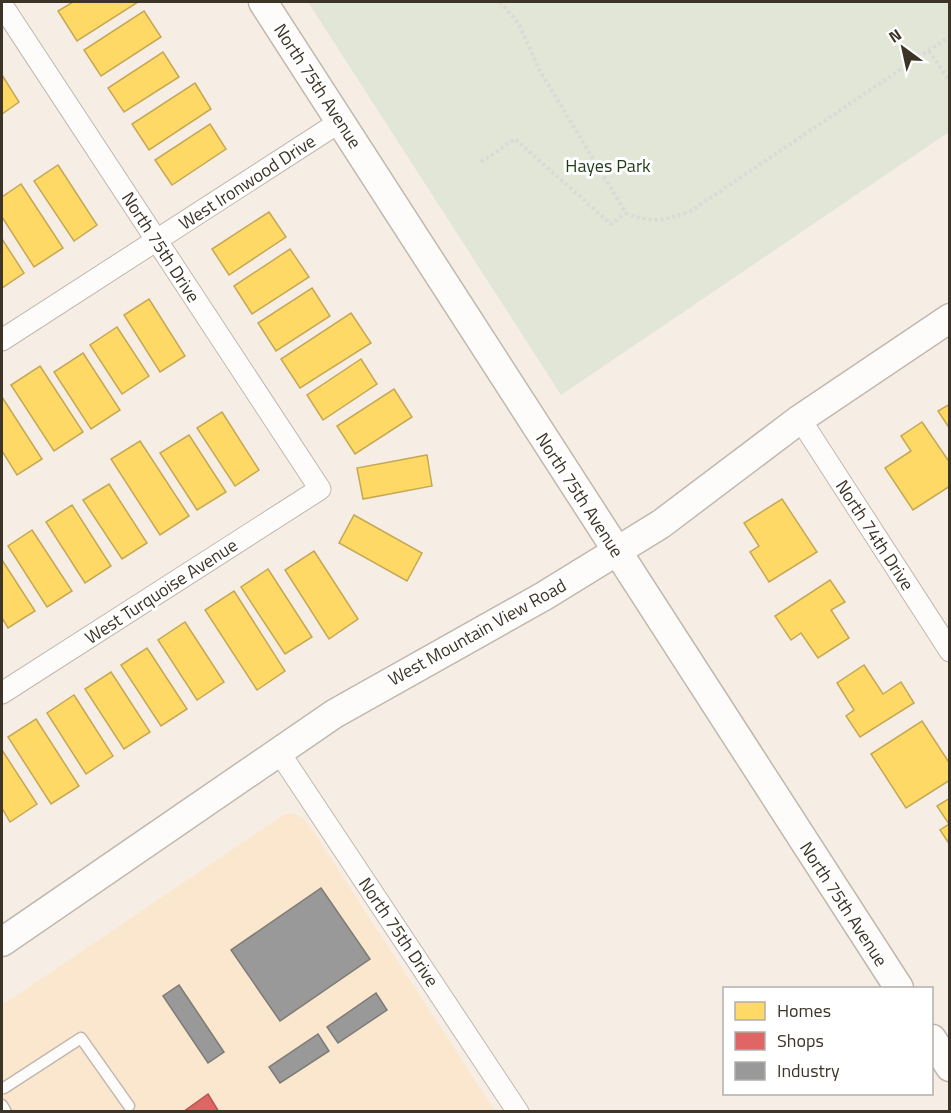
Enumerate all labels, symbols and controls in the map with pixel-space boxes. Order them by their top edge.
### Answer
street label: North 75th Avenue [267,18,369,154]
north arrow [873,18,933,78]
text: N [884,22,906,49]
street label: West Ironwood Drive [173,128,321,236]
park label: Hayes Park [565,152,651,179]
street label: North 75th Drive [115,186,207,308]
street label: North 75th Avenue [529,427,631,563]
street label: North 74th Drive [829,474,921,596]
street label: West Turquoise Avenue [79,531,243,651]
street label: West Mountain View Road [383,572,571,692]
street label: North 75th Avenue [793,836,895,972]
street label: North 75th Drive [352,872,446,992]
legend [723,987,933,1095]
text: Homes [777,997,831,1024]
text: Shops [777,1027,824,1054]
text: Industry [777,1057,840,1084]

